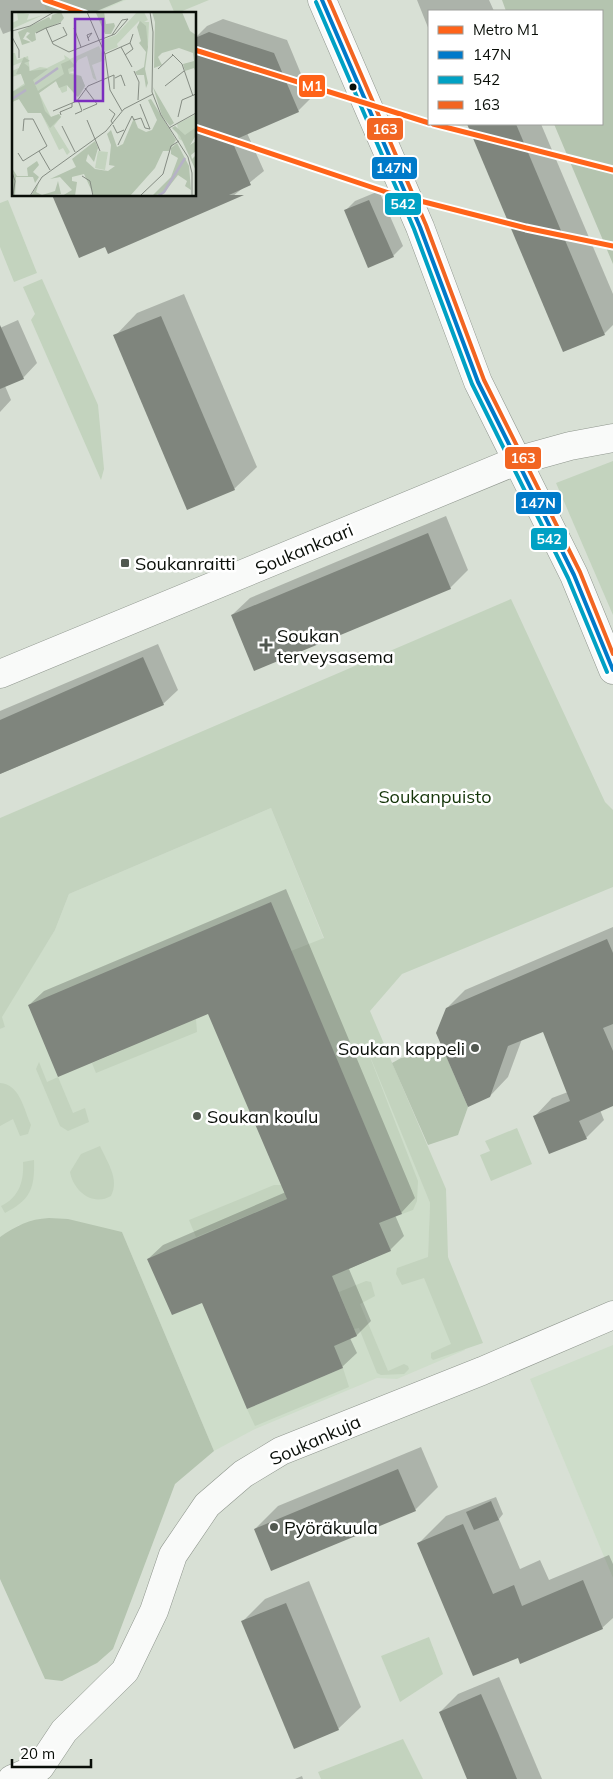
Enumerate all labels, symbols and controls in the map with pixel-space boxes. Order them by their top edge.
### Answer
legend [428,10,603,125]
inset map [12,12,196,196]
text: Metro M1 [473,20,539,39]
text: 147N [473,45,511,64]
text: 542 [473,70,500,89]
line badge: M1 [298,74,326,98]
text: M1 [302,77,322,95]
unlabelled marker [348,82,358,92]
text: 163 [473,95,500,114]
line badge: 163 [366,117,404,141]
text: 163 [372,120,398,138]
line badge: 147N [371,156,418,180]
text: 147N [376,159,412,177]
line badge: 542 [384,192,422,216]
text: 542 [390,195,416,213]
line badge: 163 [504,446,542,470]
text: 163 [510,449,536,467]
line badge: 147N [515,491,562,515]
text: 147N [520,494,556,512]
street label: Soukankaari [252,518,356,580]
line badge: 542 [530,527,568,551]
text: 542 [536,530,562,548]
place label: Soukanraitti [135,552,236,575]
marker: Soukanraitti [119,557,131,569]
place label: Soukan terveysasema [277,624,394,668]
marker: Soukan terveysasema [259,638,273,652]
park label: Soukanpuisto [378,785,492,808]
place label: Soukan kappeli [338,1037,465,1060]
marker: Soukan kappeli [469,1042,481,1054]
place label: Soukan koulu [207,1105,318,1128]
marker: Soukan koulu [191,1110,203,1122]
street label: Soukankuja [266,1410,364,1470]
place label: Pyöräkuula [284,1516,378,1539]
marker: Pyöräkuula [268,1521,280,1533]
scale bar [12,1736,91,1768]
text: 20 m [20,1744,55,1763]

